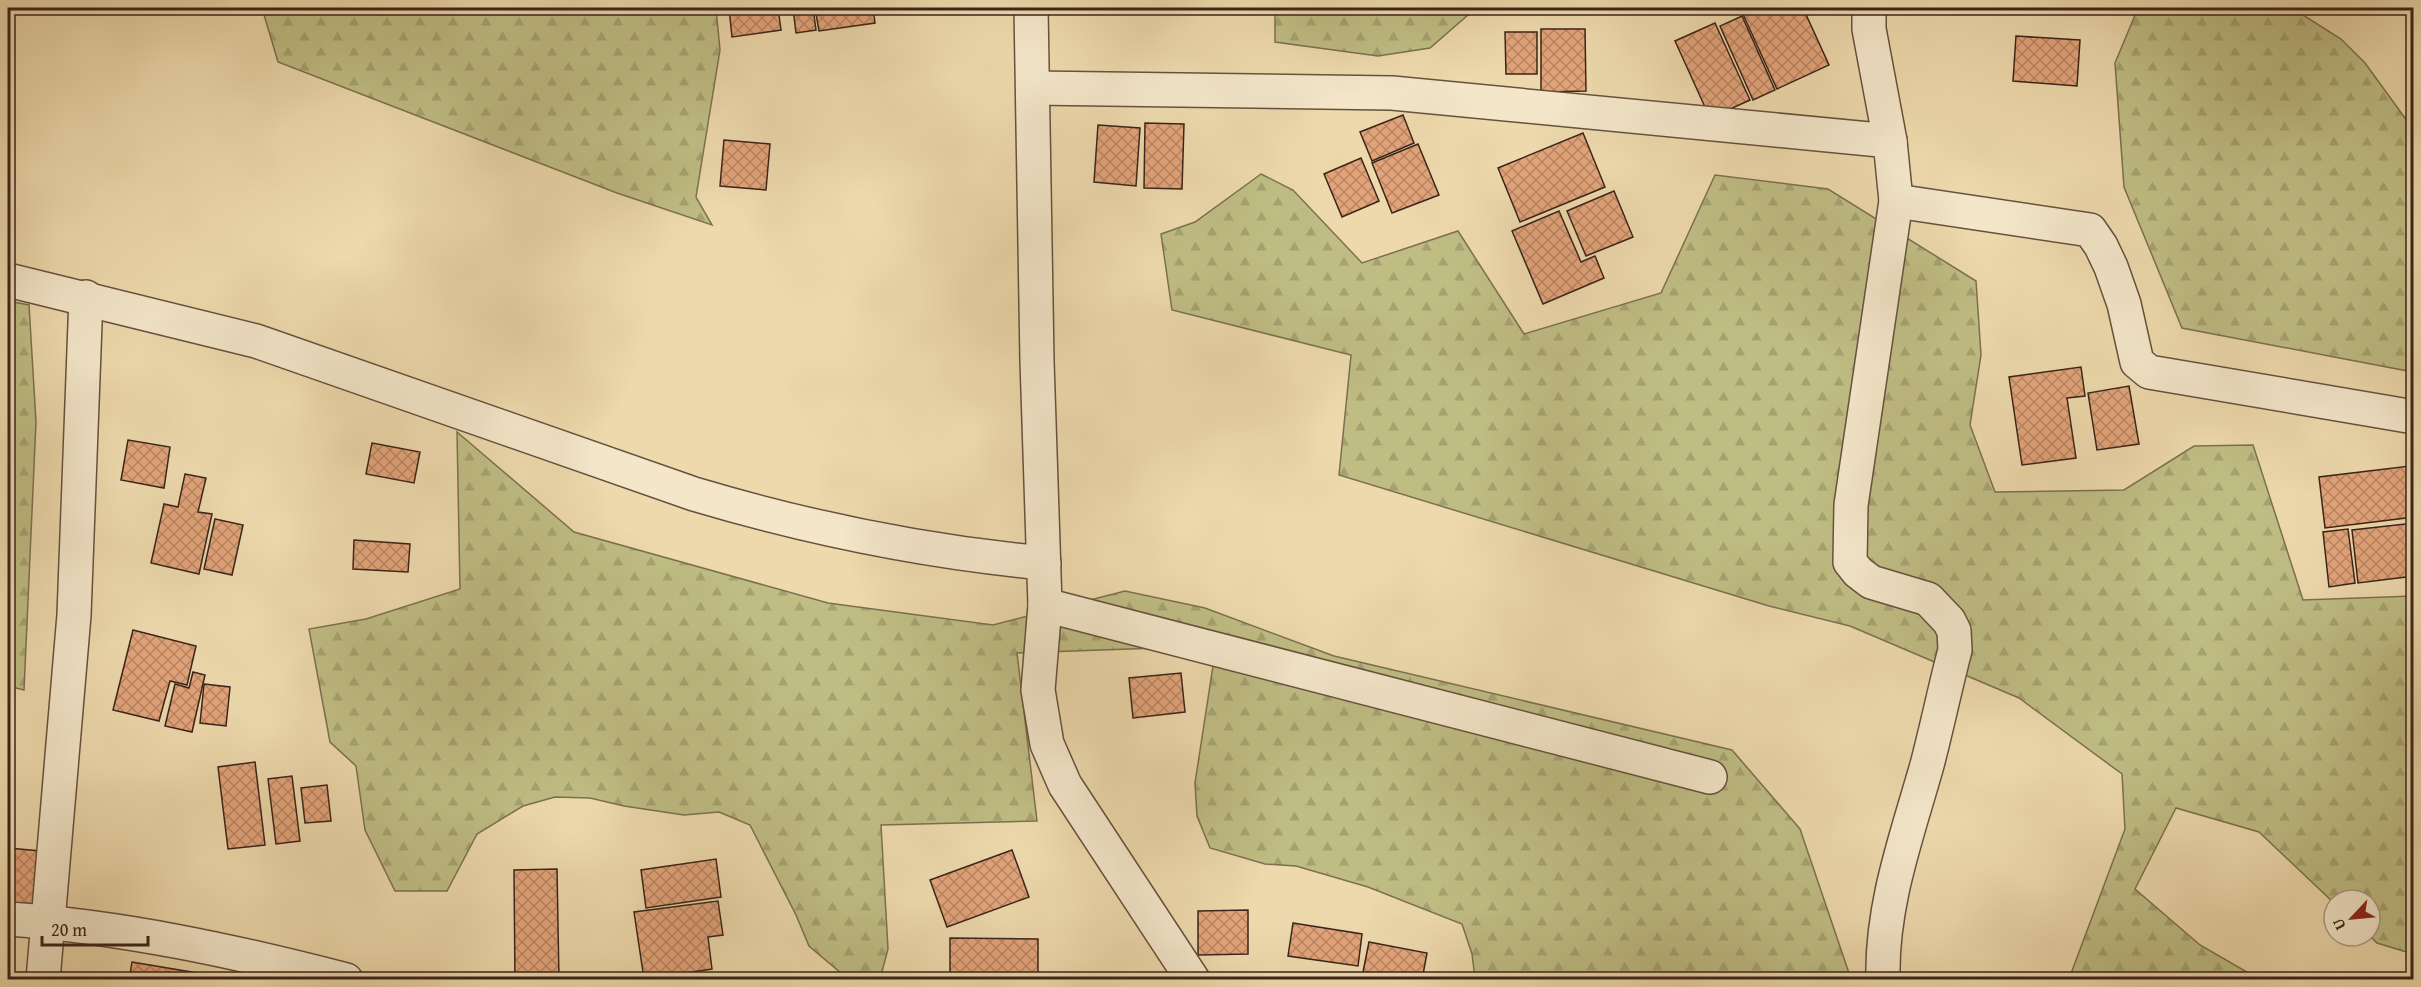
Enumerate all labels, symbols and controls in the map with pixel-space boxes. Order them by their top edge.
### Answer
north arrow [2322,888,2382,948]
scale bar [42,909,148,947]
text: U [2325,914,2352,935]
text: 20 m [51,916,87,943]

